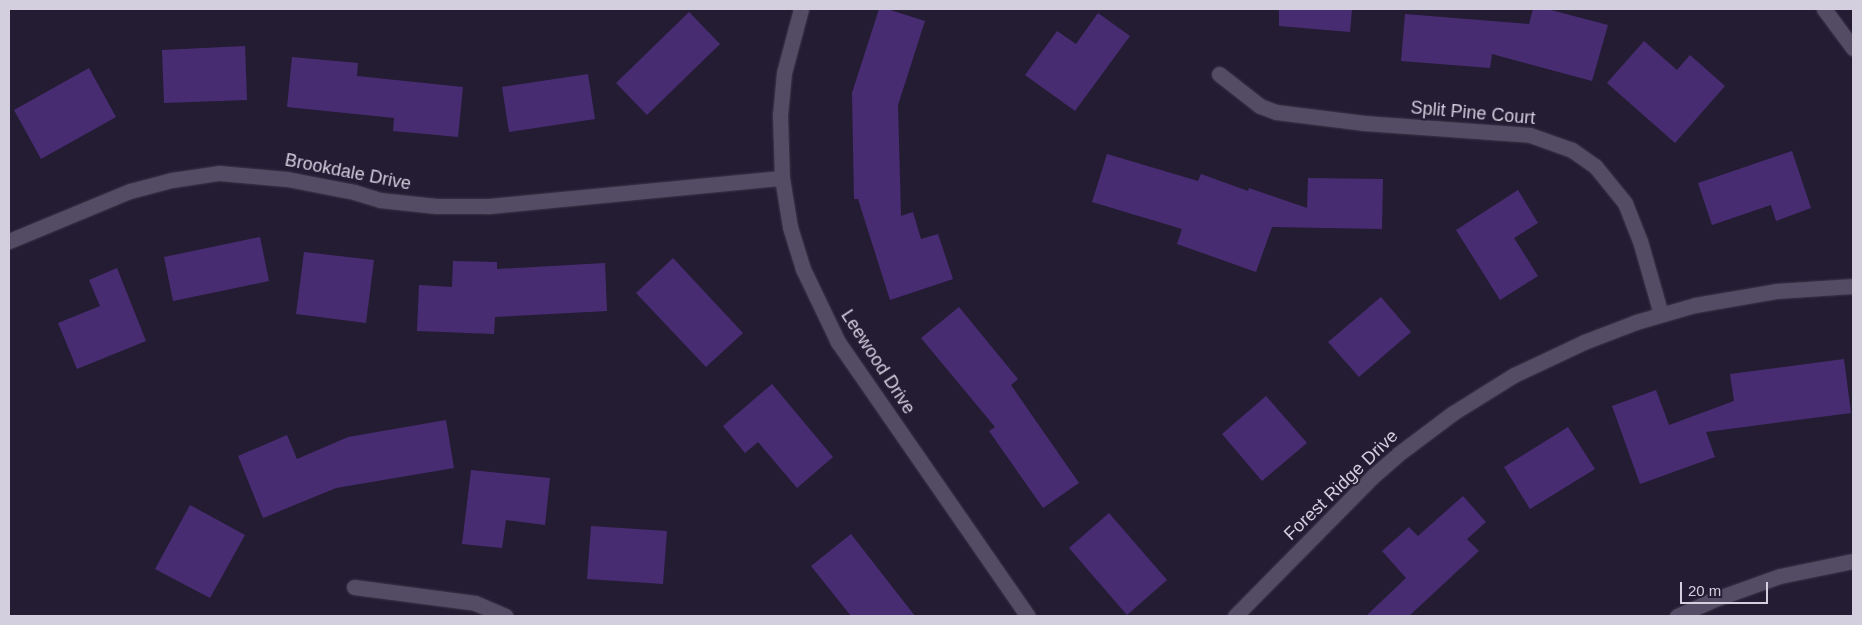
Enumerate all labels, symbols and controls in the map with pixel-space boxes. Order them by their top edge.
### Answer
street label: Split Pine Court [1410,97,1536,129]
street label: Brookdale Drive [283,149,413,195]
street label: Leewood Drive [836,306,920,418]
street label: Forest Ridge Drive [1280,425,1402,545]
scale bar [1682,572,1770,604]
text: 20 m [1688,582,1721,599]

